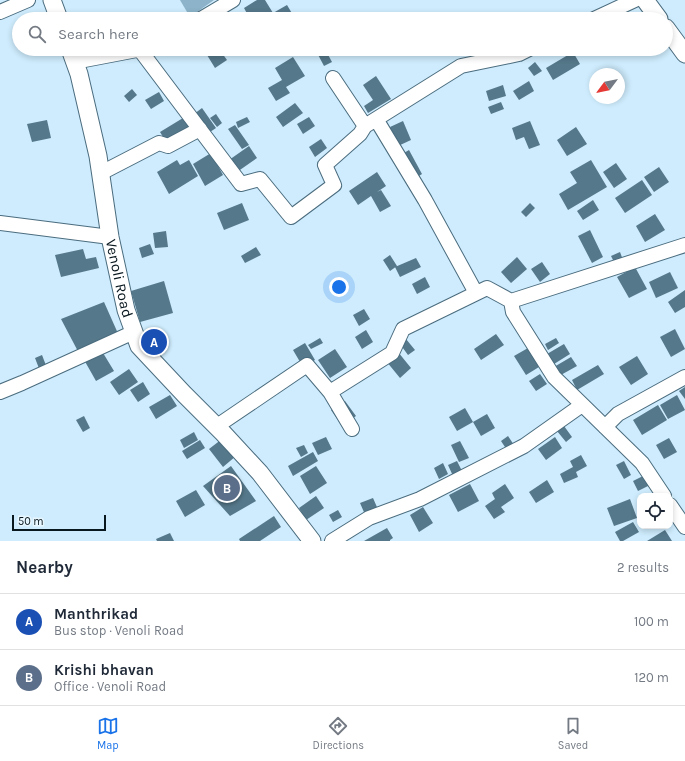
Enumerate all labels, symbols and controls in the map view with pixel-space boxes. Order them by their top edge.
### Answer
search box [12,12,673,56]
icon: search [26,23,48,45]
text: Search here [58,25,139,43]
north arrow [589,68,625,104]
street label: Venoli Road [102,238,137,320]
your location [329,277,349,297]
pin: A [141,327,167,357]
pin: B [214,473,240,503]
map controls [637,493,673,529]
button: locate [637,493,673,529]
scale bar [12,513,106,532]
text: 50 m [18,515,44,528]
text: Nearby [16,557,73,577]
text: 2 results [617,560,669,575]
text: Manthrikad [54,605,138,623]
text: A [25,614,33,629]
text: 100 m [634,614,669,629]
text: Bus stop · Venoli Road [54,623,184,638]
text: Krishi bhavan [54,661,154,679]
text: B [25,670,33,685]
text: 120 m [634,670,669,685]
text: Office · Venoli Road [54,679,166,694]
tab: Map [97,715,119,752]
tab: Directions [312,715,364,752]
tab: Saved [558,715,588,752]

